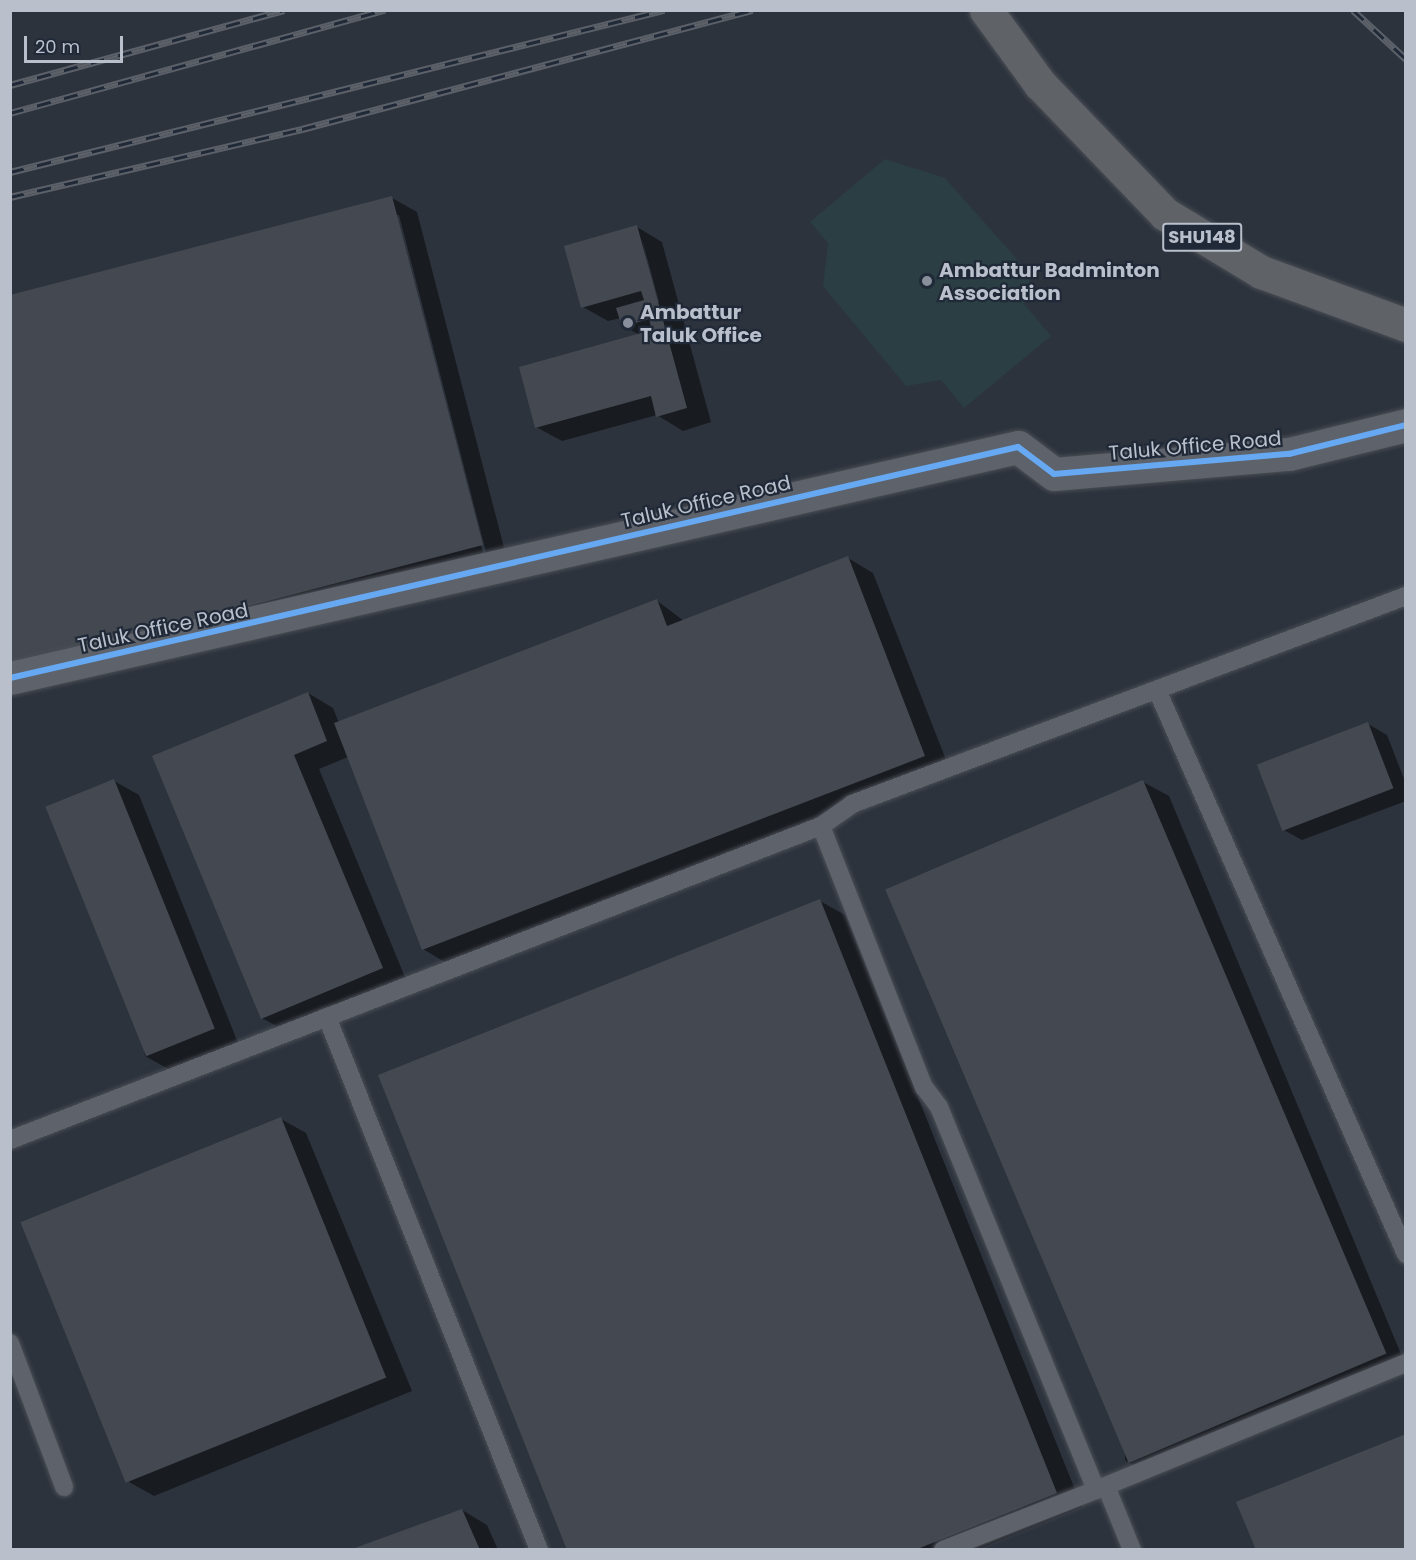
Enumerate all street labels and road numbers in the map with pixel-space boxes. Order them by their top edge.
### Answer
road number: SHU148 [1162,222,1242,252]
street label: Taluk Office Road [1108,426,1282,466]
street label: Taluk Office Road [619,471,793,533]
street label: Taluk Office Road [76,598,250,658]

